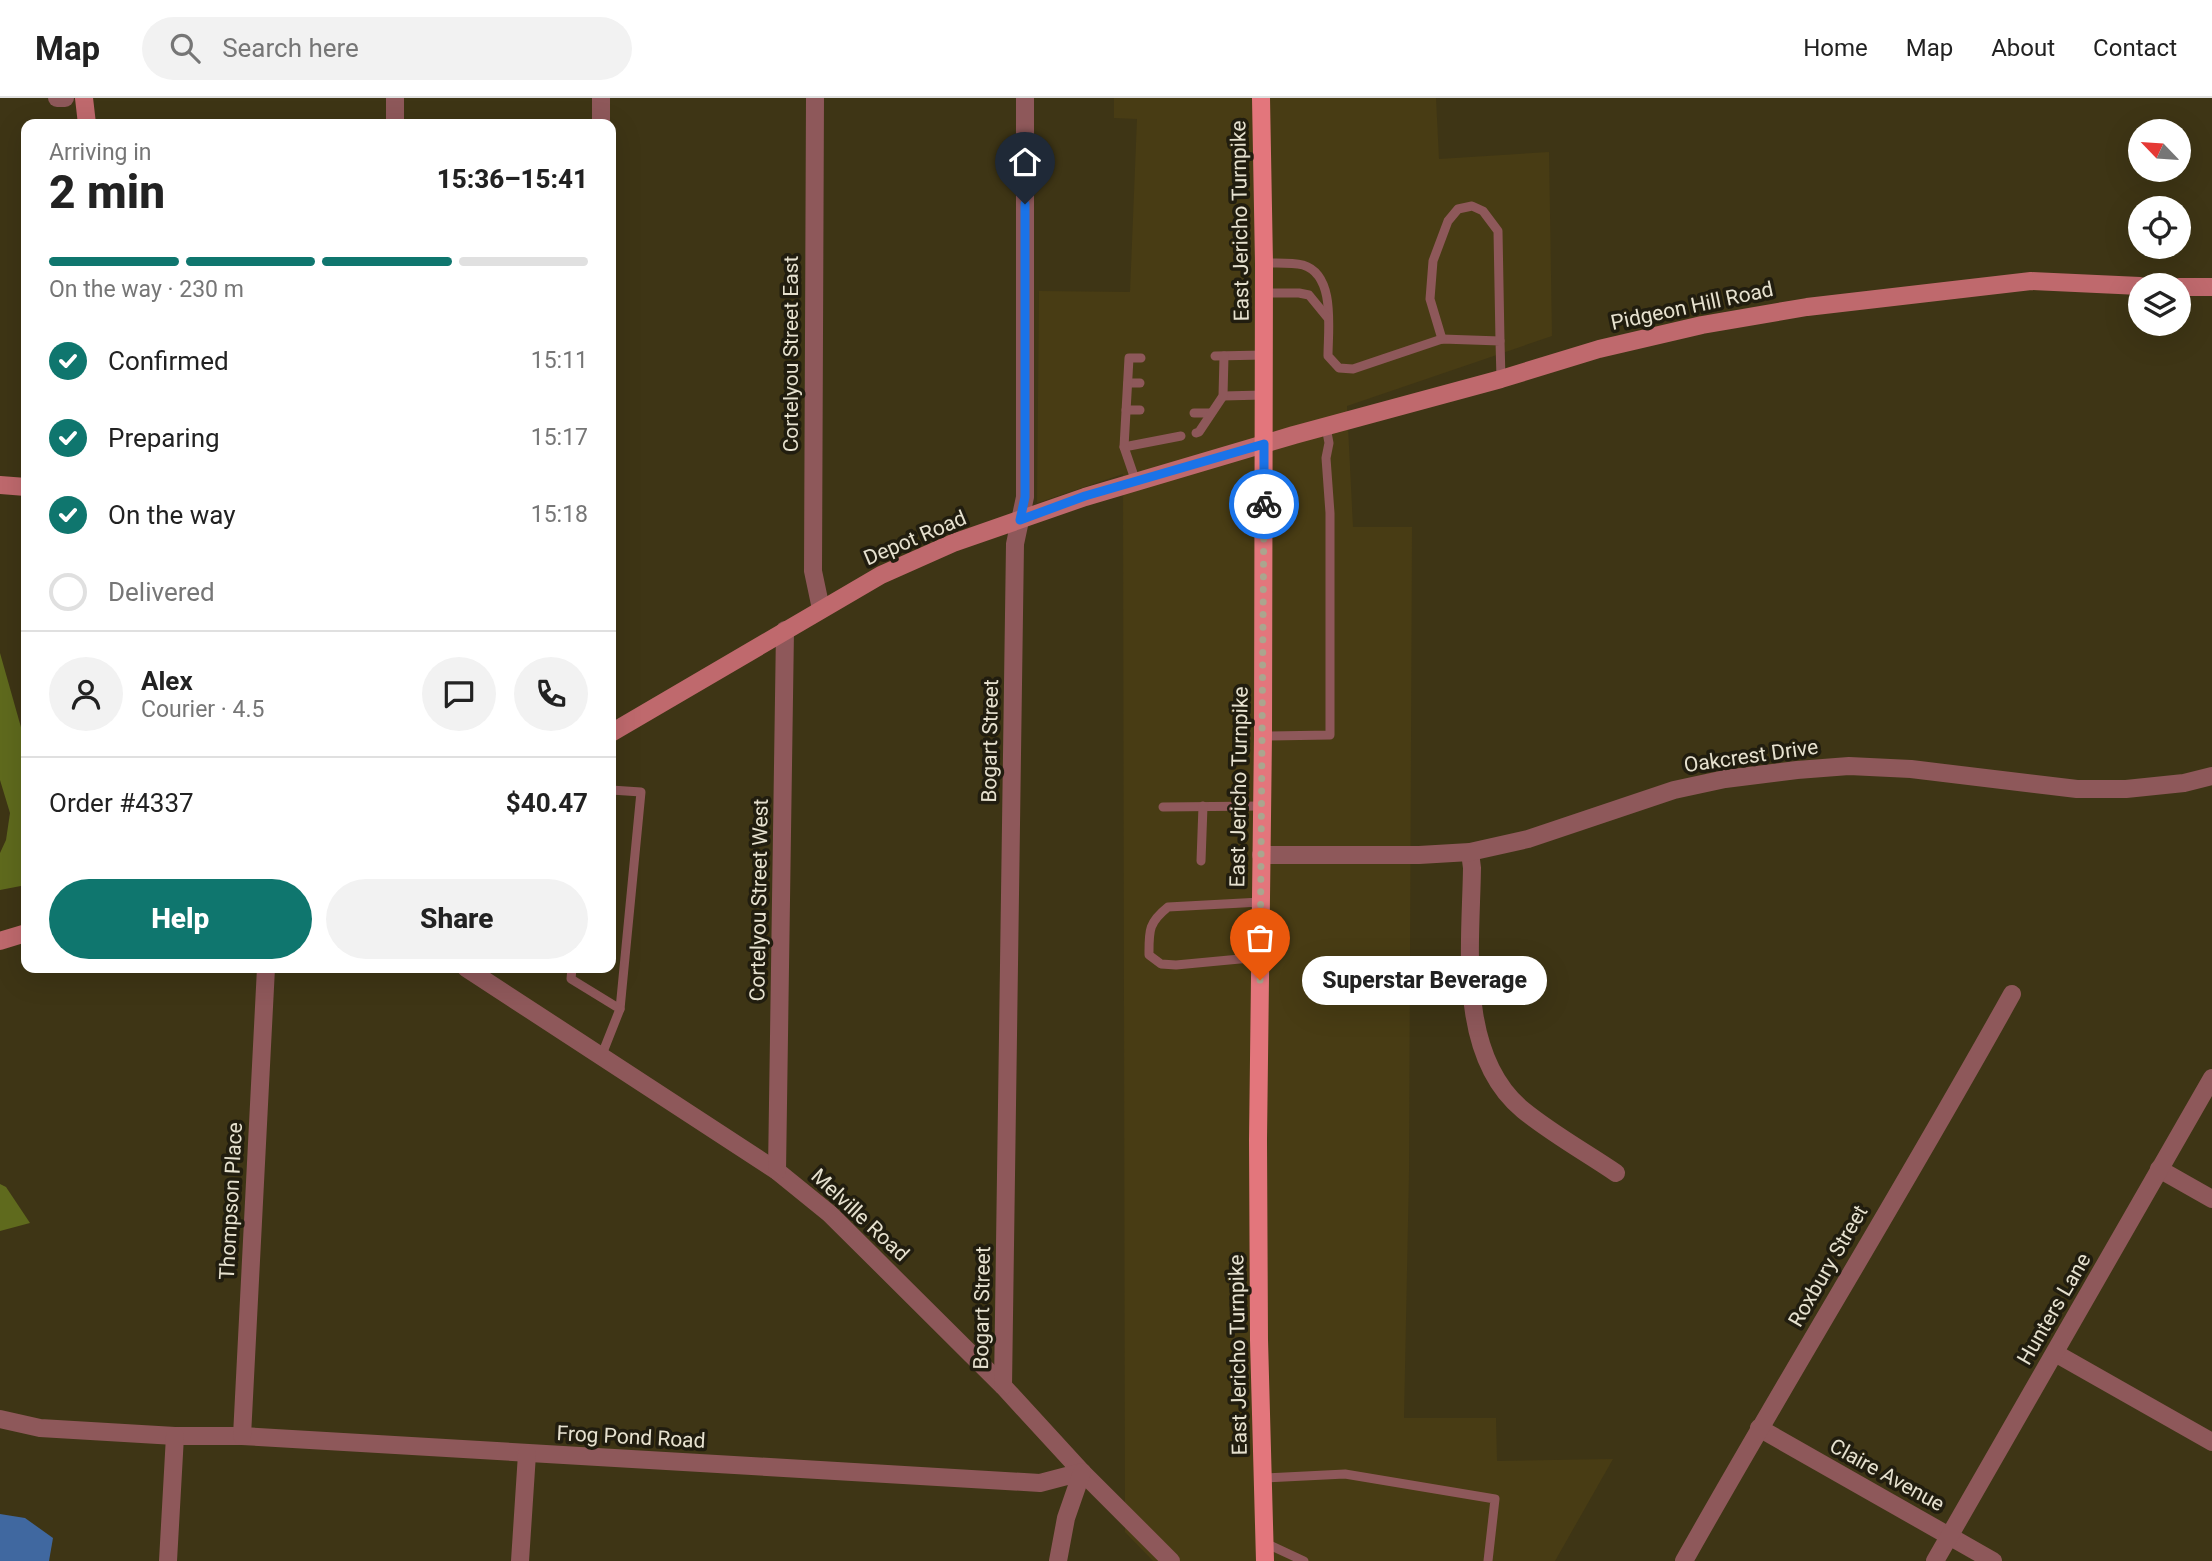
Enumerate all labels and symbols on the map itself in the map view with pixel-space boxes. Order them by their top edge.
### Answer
north arrow [2128,119,2191,182]
street label: East Jericho Turnpike [1226,120,1254,322]
pin [995,132,1055,204]
street label: Cortelyou Street East [779,256,803,452]
street label: Pidgeon Hill Road [1609,277,1775,335]
courier [1229,469,1299,539]
street label: Depot Road [860,506,970,570]
street label: Bogart Street [977,679,1003,803]
street label: East Jericho Turnpike [1225,686,1253,888]
street label: Oakcrest Drive [1682,735,1820,777]
street label: Cortelyou Street West [745,798,773,1002]
pin [1230,908,1290,980]
callout: Superstar Beverage [1302,956,1547,1004]
street label: Thompson Place [215,1122,247,1280]
street label: Melville Road [806,1164,914,1266]
street label: Roxbury Street [1784,1201,1873,1331]
street label: Bogart Street [969,1246,995,1370]
street label: Hunters Lane [2012,1249,2096,1369]
street label: East Jericho Turnpike [1224,1254,1252,1456]
street label: Frog Pond Road [556,1421,706,1453]
street label: Claire Avenue [1826,1434,1948,1516]

